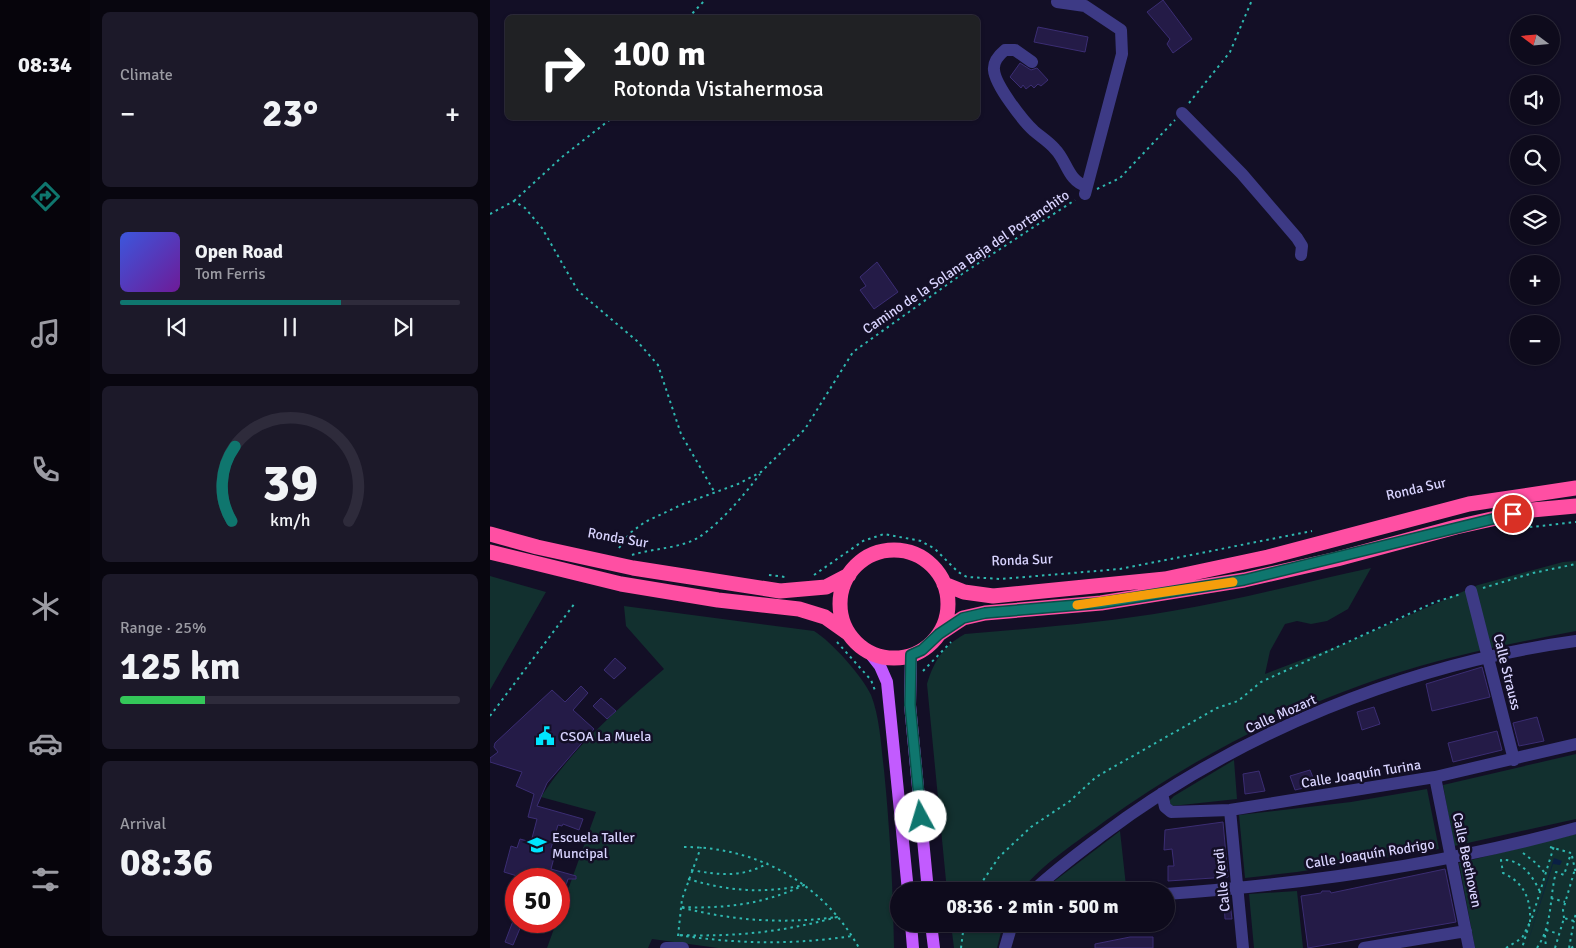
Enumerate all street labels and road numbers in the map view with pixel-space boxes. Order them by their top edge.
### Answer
street label: Camino de la Solana Baja del Portanchito [859,186,1073,338]
street label: Ronda Sur [1384,474,1449,504]
street label: Ronda Sur [586,524,651,552]
street label: Ronda Sur [991,550,1054,570]
street label: Calle Strauss [1489,632,1525,712]
street label: Calle Mozart [1243,691,1319,737]
street label: Calle Joaquín Turina [1300,756,1422,792]
street label: Calle Beethoven [1449,811,1485,909]
street label: Calle Joaquín Rodrigo [1304,835,1436,873]
street label: Calle Verdi [1210,847,1234,913]

